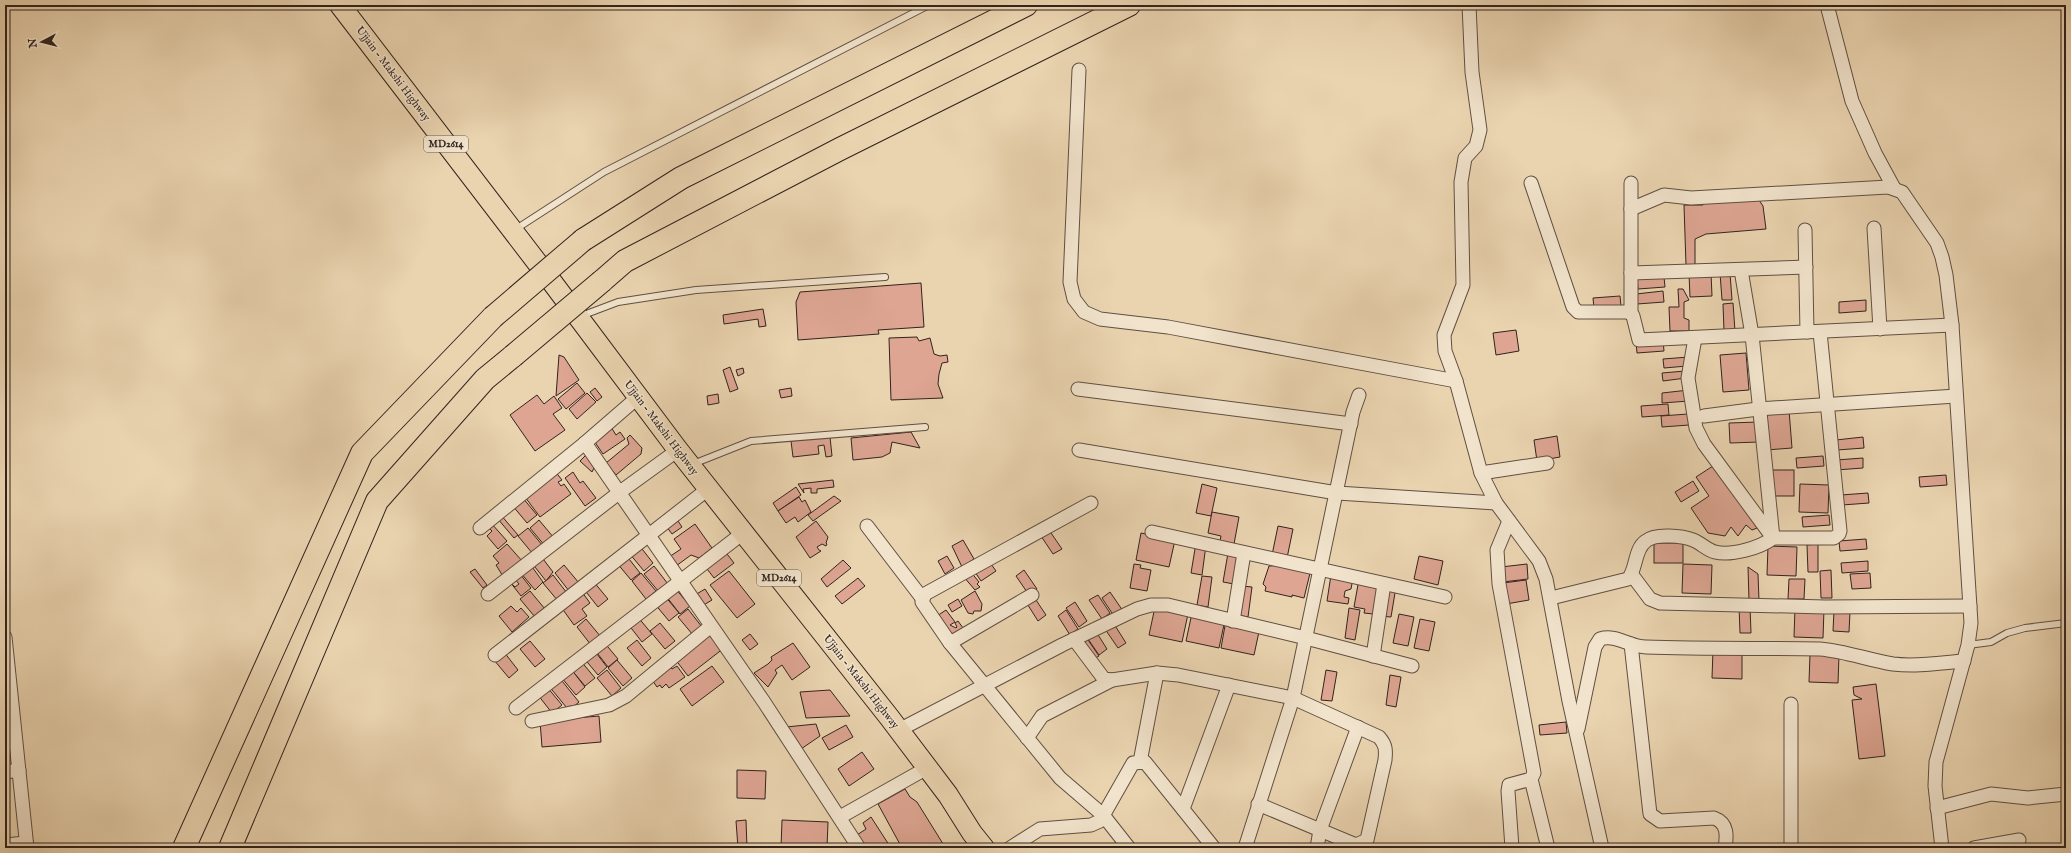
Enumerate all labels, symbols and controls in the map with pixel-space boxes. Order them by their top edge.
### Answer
north arrow [22,22,62,62]
street label: Ujjain - Makshi Highway [353,24,434,125]
text: N [25,37,41,50]
road number: MD2614 [424,136,468,152]
street label: Ujjain - Makshi Highway [621,378,702,479]
road number: MD2614 [757,570,801,586]
street label: Ujjain - Makshi Highway [820,632,902,732]

